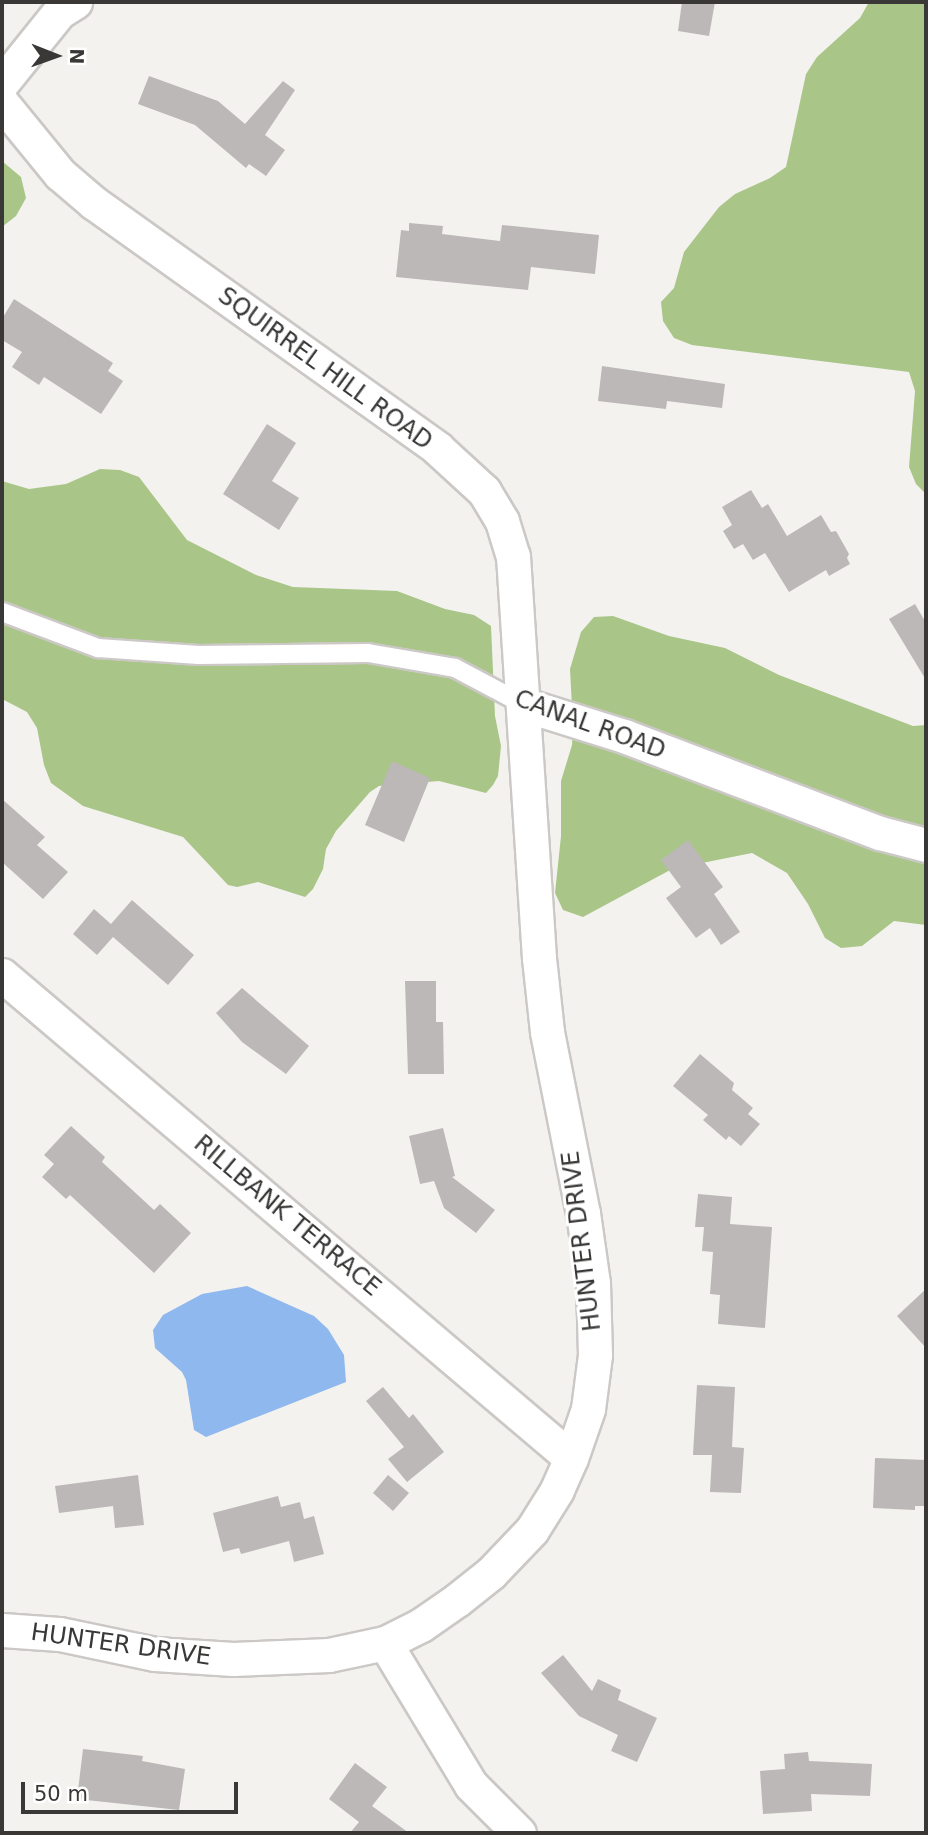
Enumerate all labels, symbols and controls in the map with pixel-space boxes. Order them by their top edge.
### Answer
north arrow [21,21,91,91]
text: N [66,48,88,65]
street label: SQUIRREL HILL ROAD [212,282,438,456]
street label: CANAL ROAD [511,684,669,766]
street label: RILLBANK TERRACE [188,1129,386,1303]
street label: HUNTER DRIVE [557,1149,607,1333]
street label: HUNTER DRIVE [29,1618,213,1672]
scale bar [24,1769,242,1813]
text: 50 m [34,1782,88,1806]

